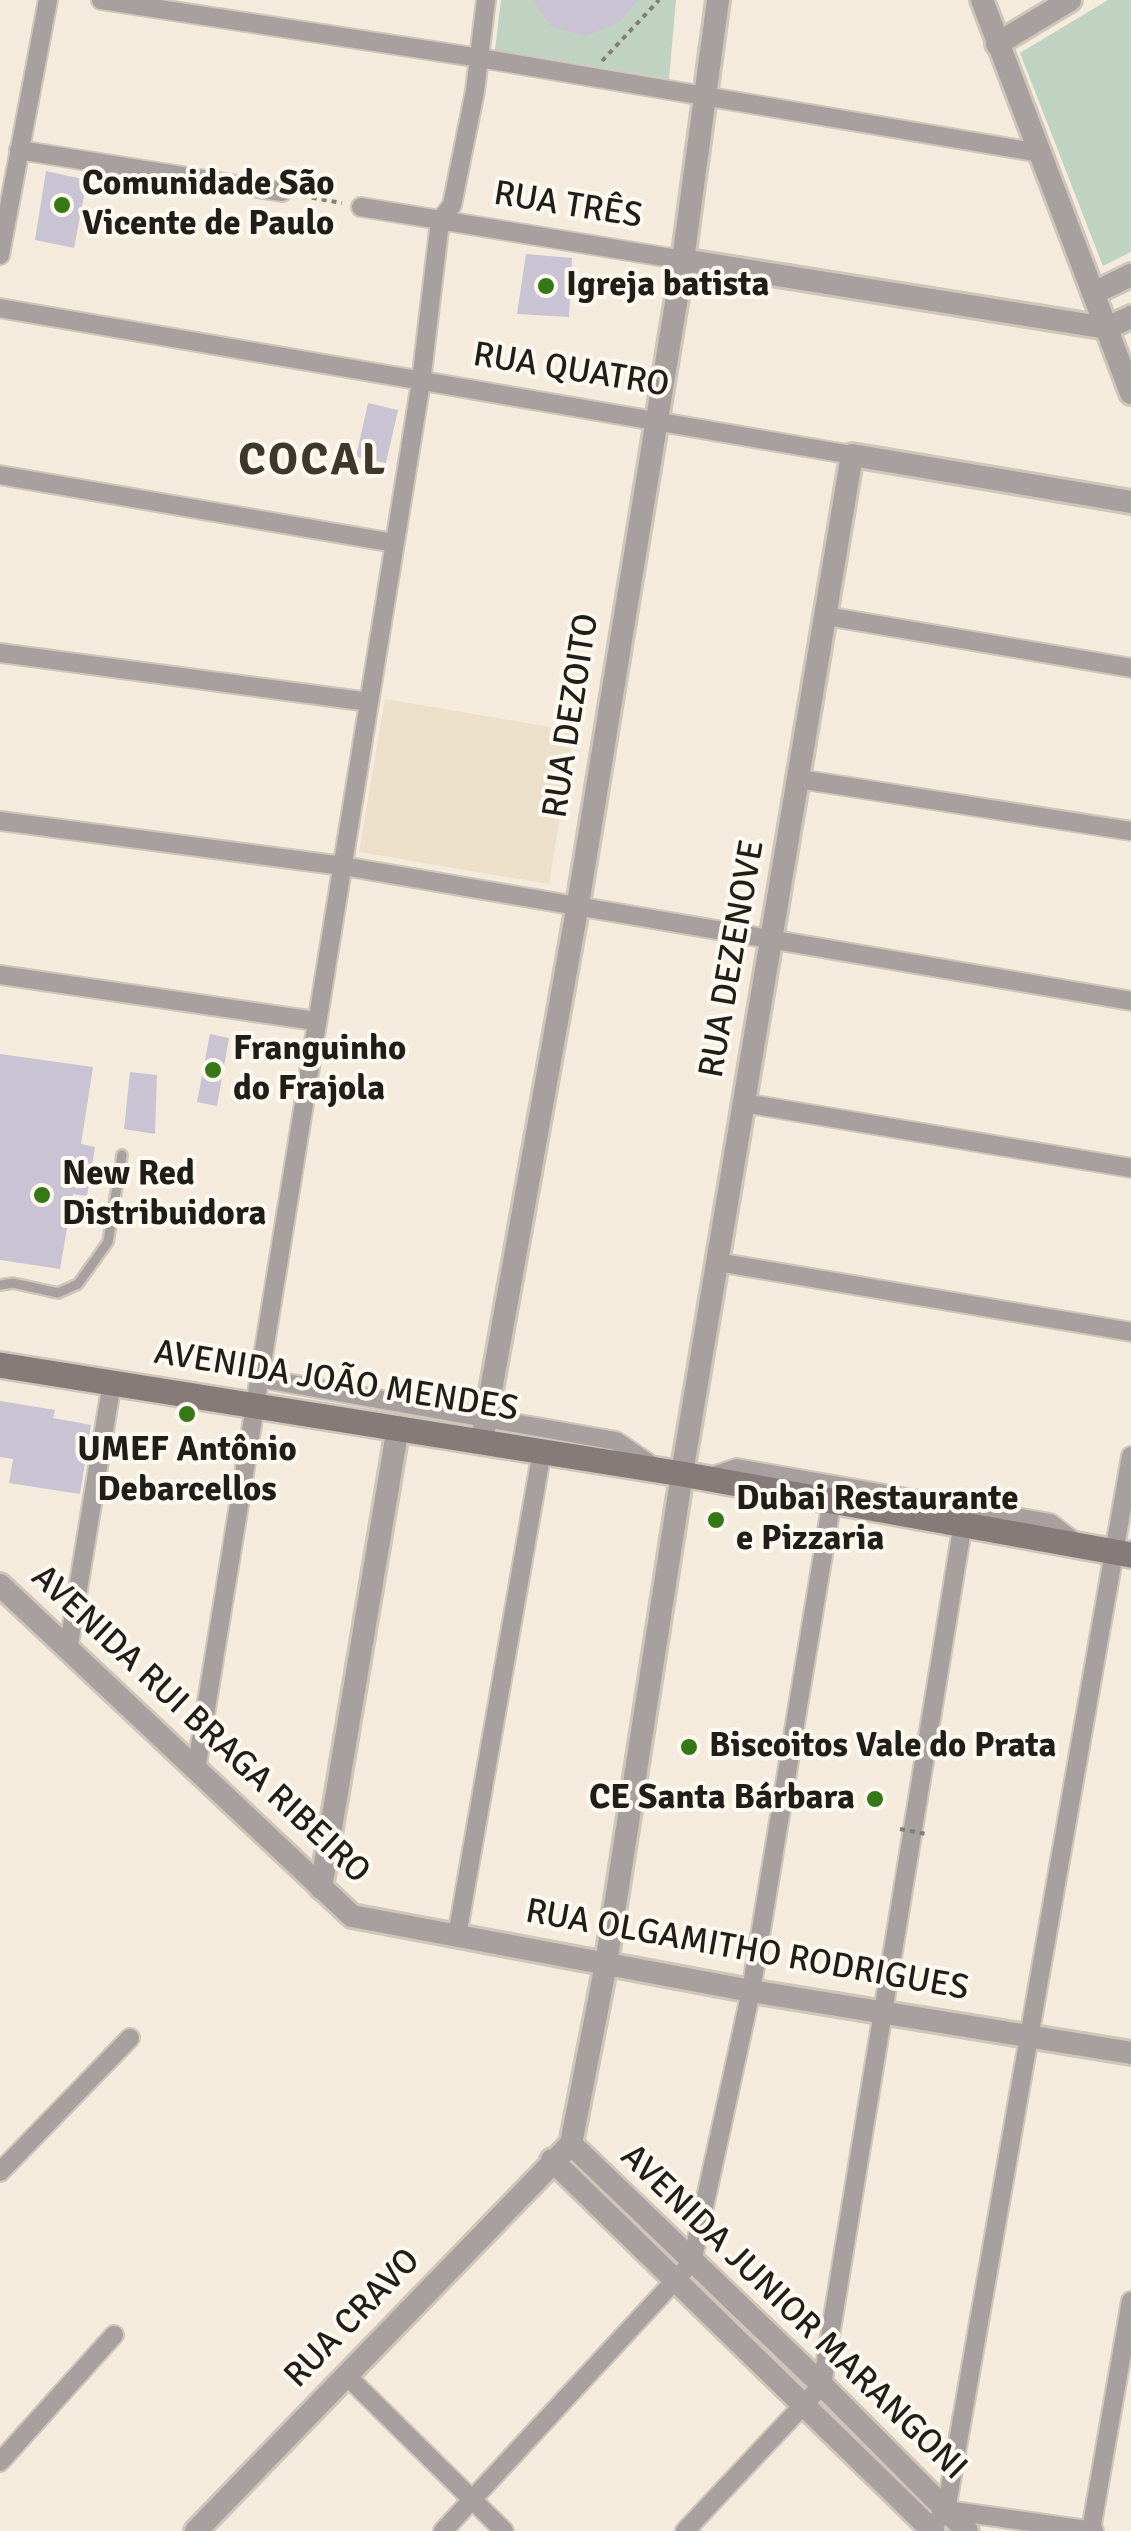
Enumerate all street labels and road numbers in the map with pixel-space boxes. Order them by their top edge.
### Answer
street label: RUA TRÊS [491,174,645,238]
street label: RUA QUATRO [470,335,672,407]
street label: RUA DEZOITO [535,611,609,821]
street label: RUA DEZENOVE [691,837,775,1081]
street label: AVENIDA JOÃO MENDES [151,1332,521,1432]
street label: AVENIDA RUI BRAGA RIBEIRO [22,1557,378,1893]
street label: RUA OLGAMITHO RODRIGUES [522,1891,972,2011]
street label: AVENIDA JUNIOR MARANGONI [611,2136,975,2490]
street label: RUA CRAVO [276,2241,430,2397]

